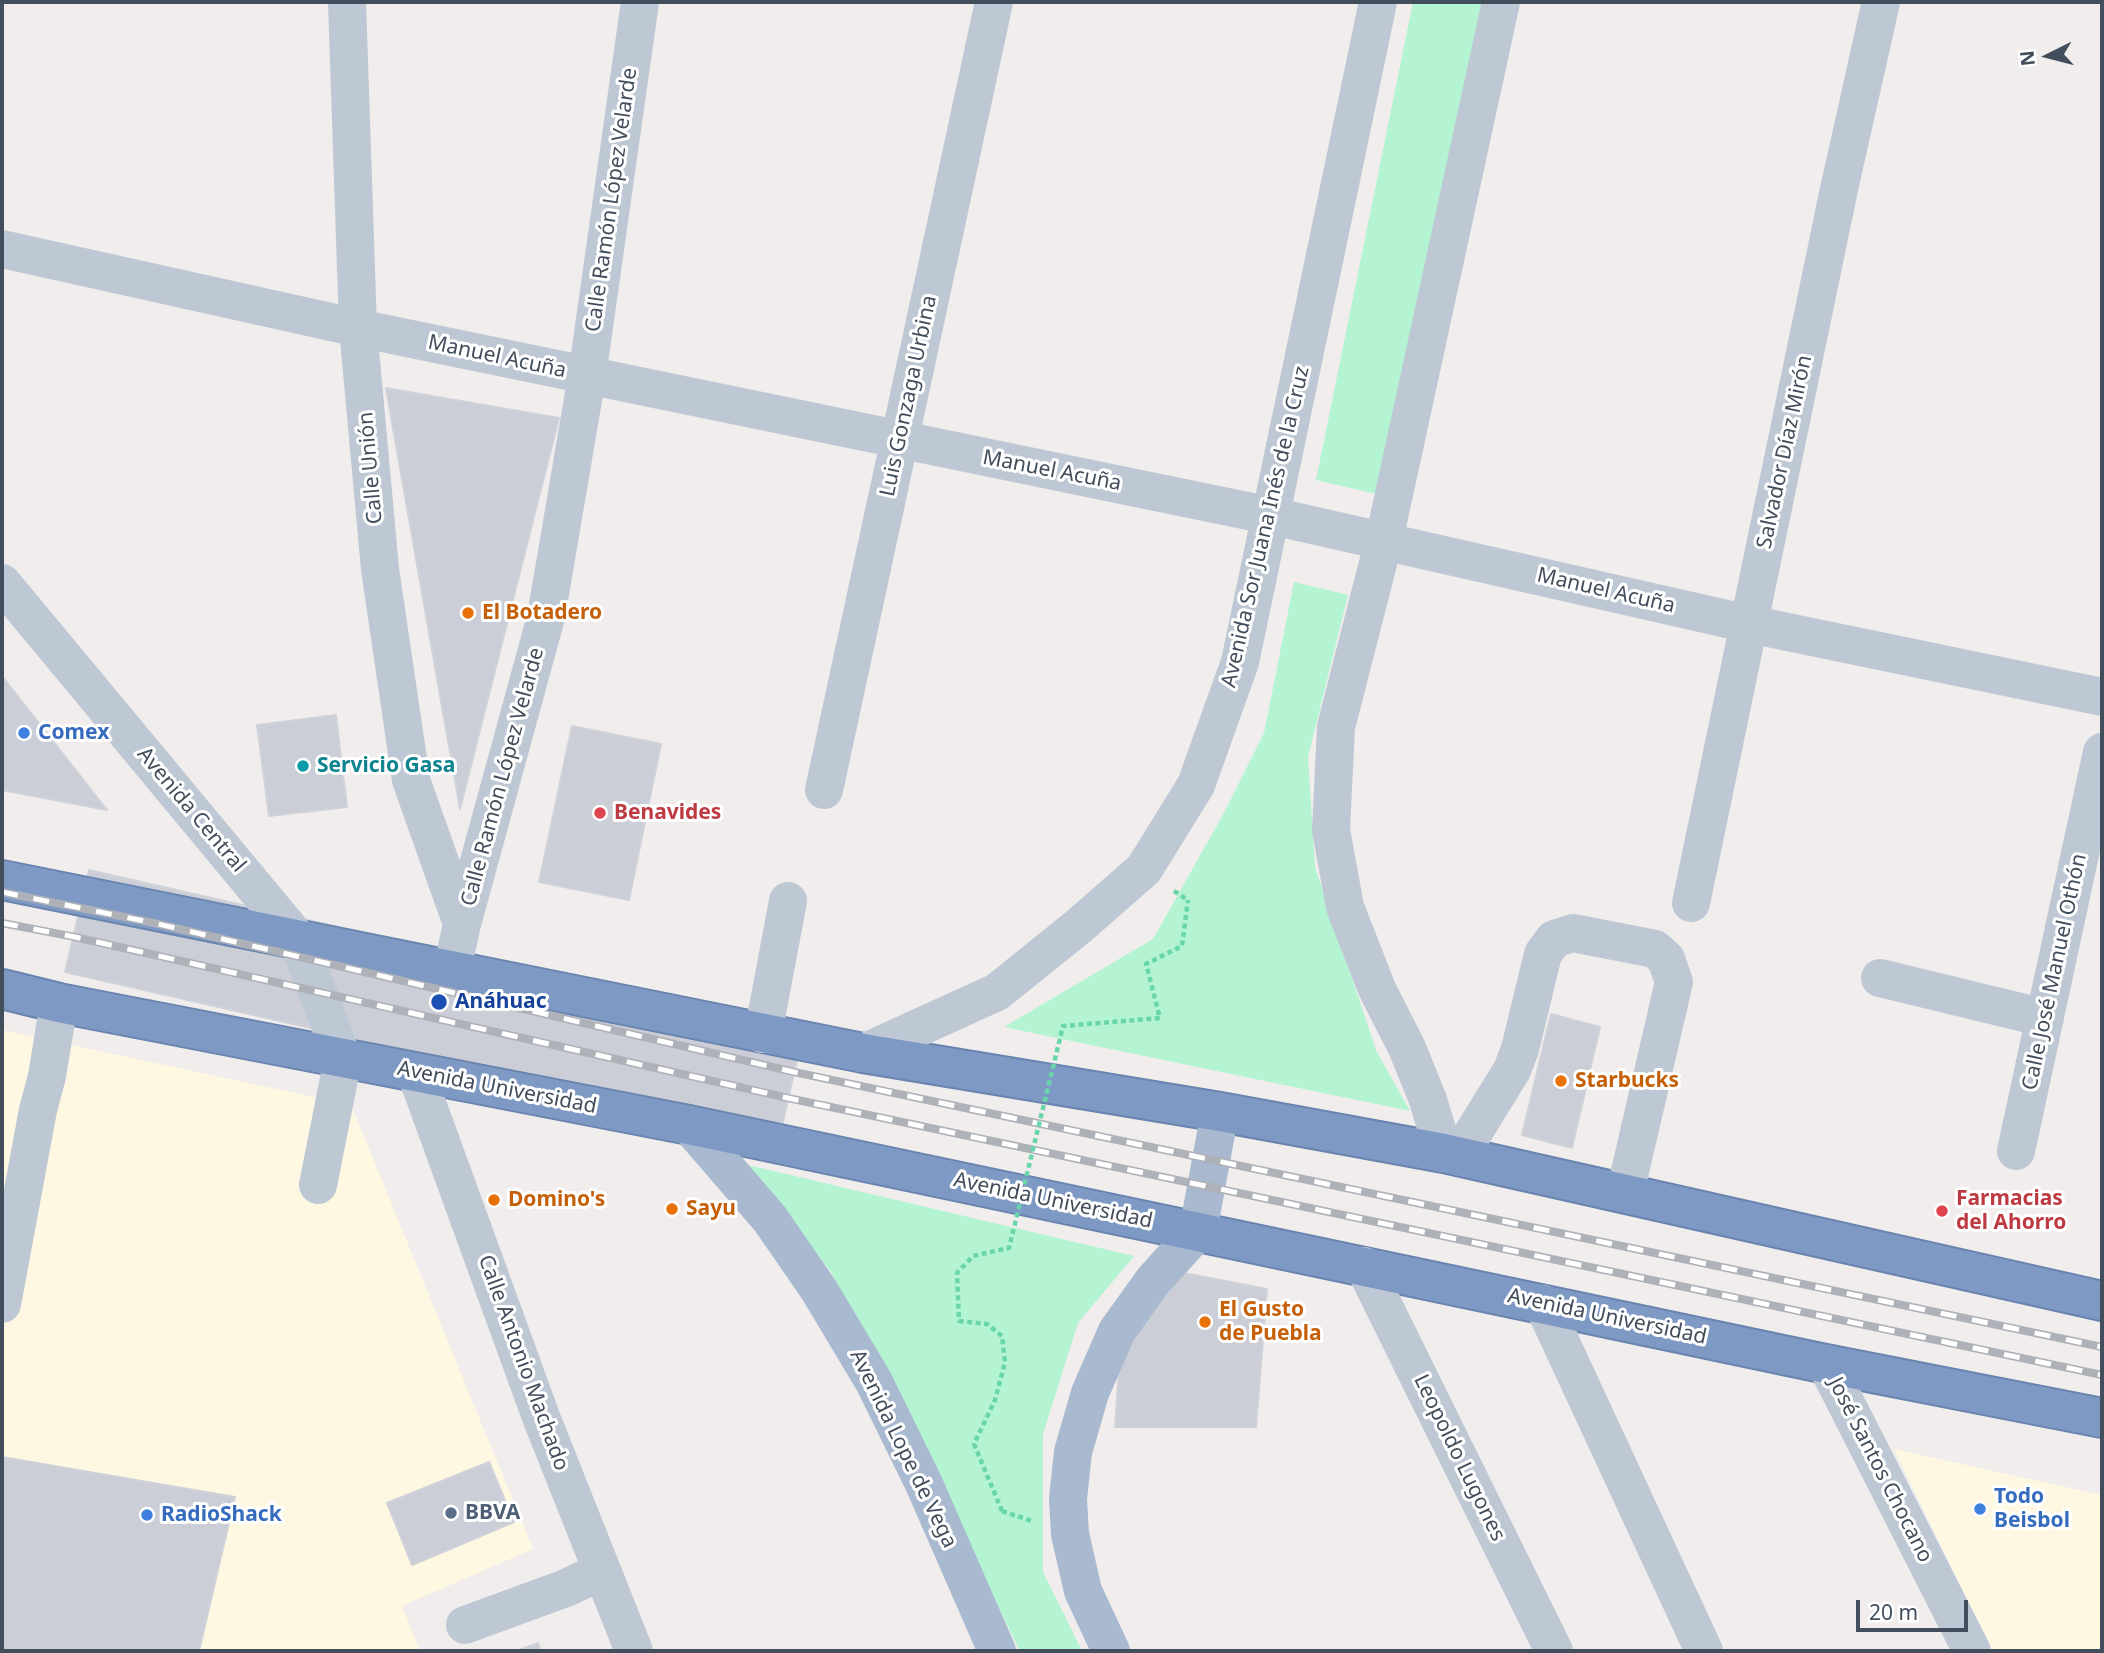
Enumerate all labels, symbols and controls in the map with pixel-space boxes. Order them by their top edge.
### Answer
north arrow [2013,21,2083,91]
text: N [2013,49,2041,67]
street label: Calle Ramón López Velarde [581,66,643,334]
street label: Luis Gonzaga Urbina [875,293,943,499]
street label: Manuel Acuña [426,330,568,384]
street label: Salvador Díaz Mirón [1752,353,1818,551]
street label: Avenida Sor Juana Inés de la Cruz [1217,364,1315,690]
street label: Calle Unión [354,411,388,525]
street label: Manuel Acuña [981,445,1123,497]
street label: Manuel Acuña [1535,563,1677,619]
place label: El Botadero [482,600,602,626]
marker: El Botadero [460,605,476,621]
street label: Calle Ramón López Velarde [456,645,550,909]
place label: Comex [38,720,109,746]
marker: Comex [16,725,32,741]
street label: Avenida Central [131,742,251,878]
place label: Servicio Gasa [317,753,455,779]
marker: Servicio Gasa [295,758,311,774]
place label: Benavides [614,800,721,826]
marker: Benavides [592,805,608,821]
street label: Calle José Manuel Othón [2018,851,2092,1093]
place label: Anáhuac [455,989,546,1015]
marker: Anáhuac [429,992,449,1012]
street label: Avenida Universidad [395,1056,599,1120]
place label: Starbucks [1575,1068,1679,1094]
marker: Starbucks [1553,1073,1569,1089]
street label: Avenida Universidad [951,1168,1155,1234]
place label: Farmacias del Ahorro [1956,1186,2066,1236]
place label: Domino's [508,1187,605,1213]
marker: Domino's [486,1192,502,1208]
place label: Sayu [686,1196,736,1222]
marker: Sayu [664,1201,680,1217]
marker: Farmacias del Ahorro [1934,1203,1950,1219]
street label: Calle Antonio Machado [472,1252,574,1474]
street label: Avenida Universidad [1505,1284,1709,1350]
place label: El Gusto de Puebla [1219,1297,1322,1347]
marker: El Gusto de Puebla [1197,1314,1213,1330]
street label: Avenida Lope de Vega [844,1346,962,1552]
street label: Leopoldo Lugones [1408,1371,1510,1545]
street label: José Santos Chocano [1822,1373,1938,1567]
place label: Todo Beisbol [1994,1484,2070,1534]
place label: BBVA [465,1500,520,1526]
marker: Todo Beisbol [1972,1501,1988,1517]
place label: RadioShack [161,1502,282,1528]
marker: BBVA [443,1505,459,1521]
marker: RadioShack [139,1507,155,1523]
scale bar [1859,1586,1971,1630]
text: 20 m [1869,1598,1918,1626]

